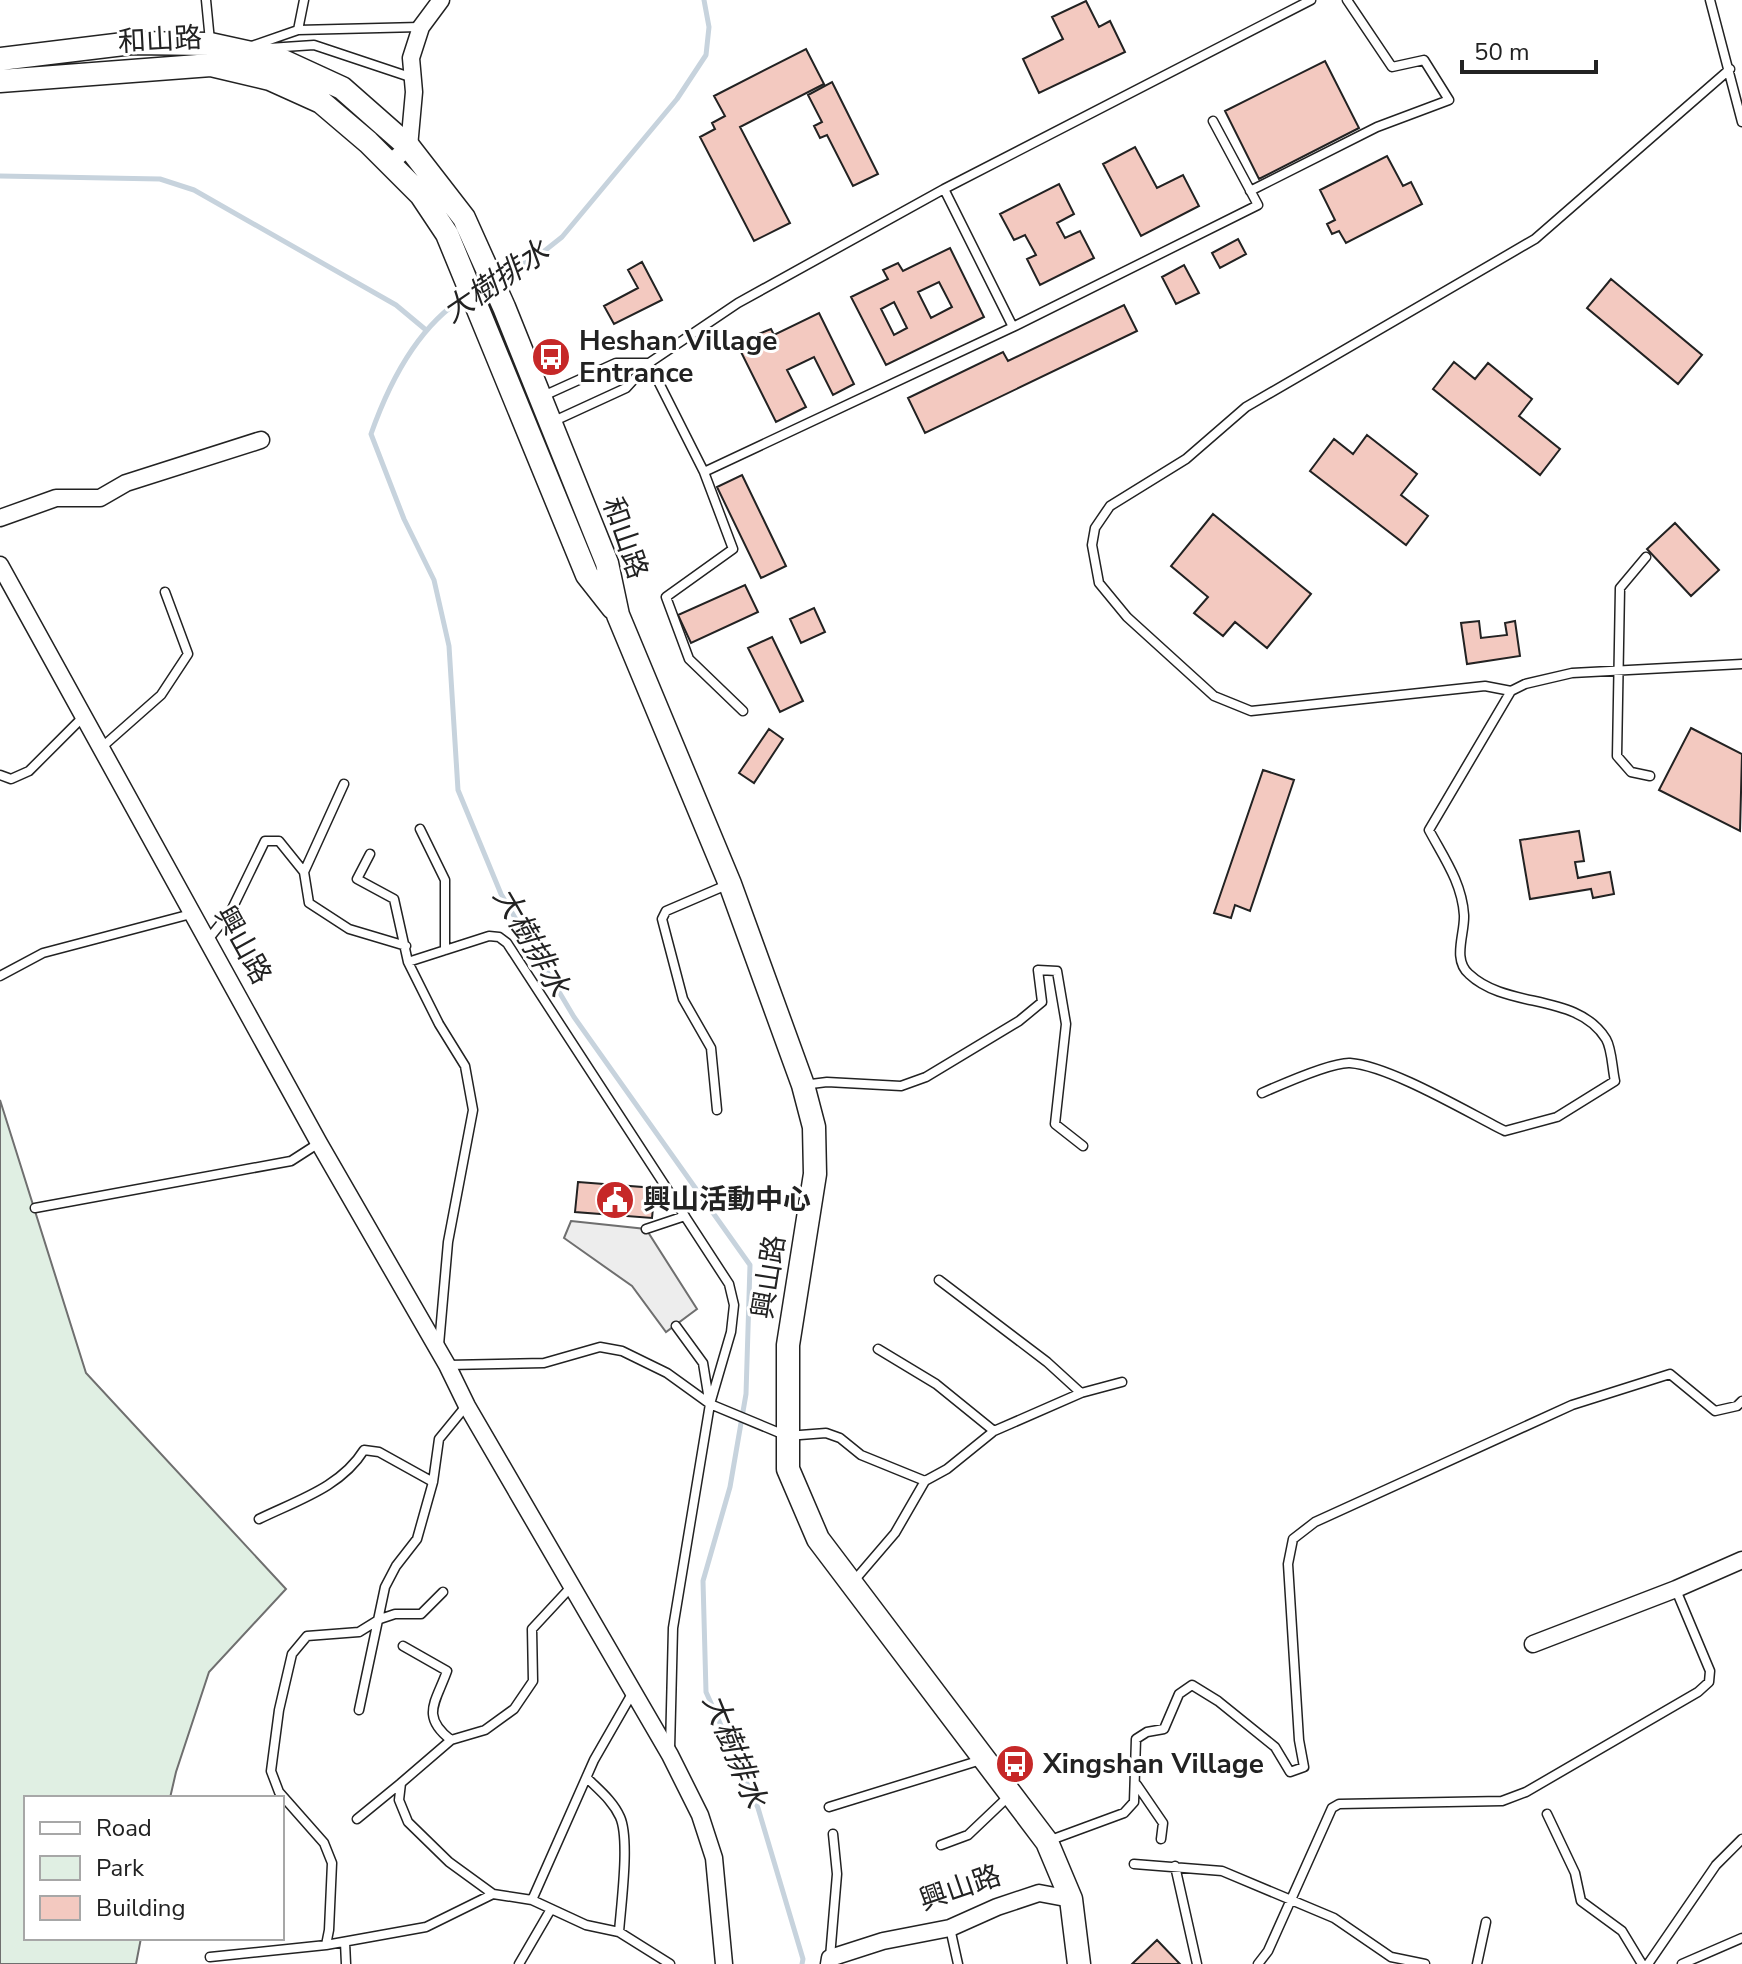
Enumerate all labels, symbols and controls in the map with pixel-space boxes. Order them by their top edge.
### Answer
street label: 和山路 [117,19,203,61]
scale bar [1462,24,1596,74]
text: 50 m [1474,36,1530,68]
water label: 大樹排水 [435,230,559,333]
place label: Heshan Village Entrance [579,322,778,392]
bus stop icon: Heshan Village Entrance [530,336,572,378]
street label: 和山路 [593,492,657,584]
water label: 大樹排水 [483,880,580,1006]
street label: 興山路 [206,899,280,991]
public building icon: 興山活動中心 [594,1179,636,1221]
place label: 興山活動中心 [643,1181,811,1219]
street label: 興山路 [744,1233,794,1321]
water label: 大樹排水 [693,1688,776,1816]
bus stop icon: Xingshan Village [994,1743,1036,1785]
place label: Xingshan Village [1042,1745,1264,1783]
legend [24,1796,284,1940]
text: Road [96,1812,152,1844]
text: Park [96,1852,145,1884]
street label: 興山路 [914,1856,1006,1920]
text: Building [96,1892,186,1924]

